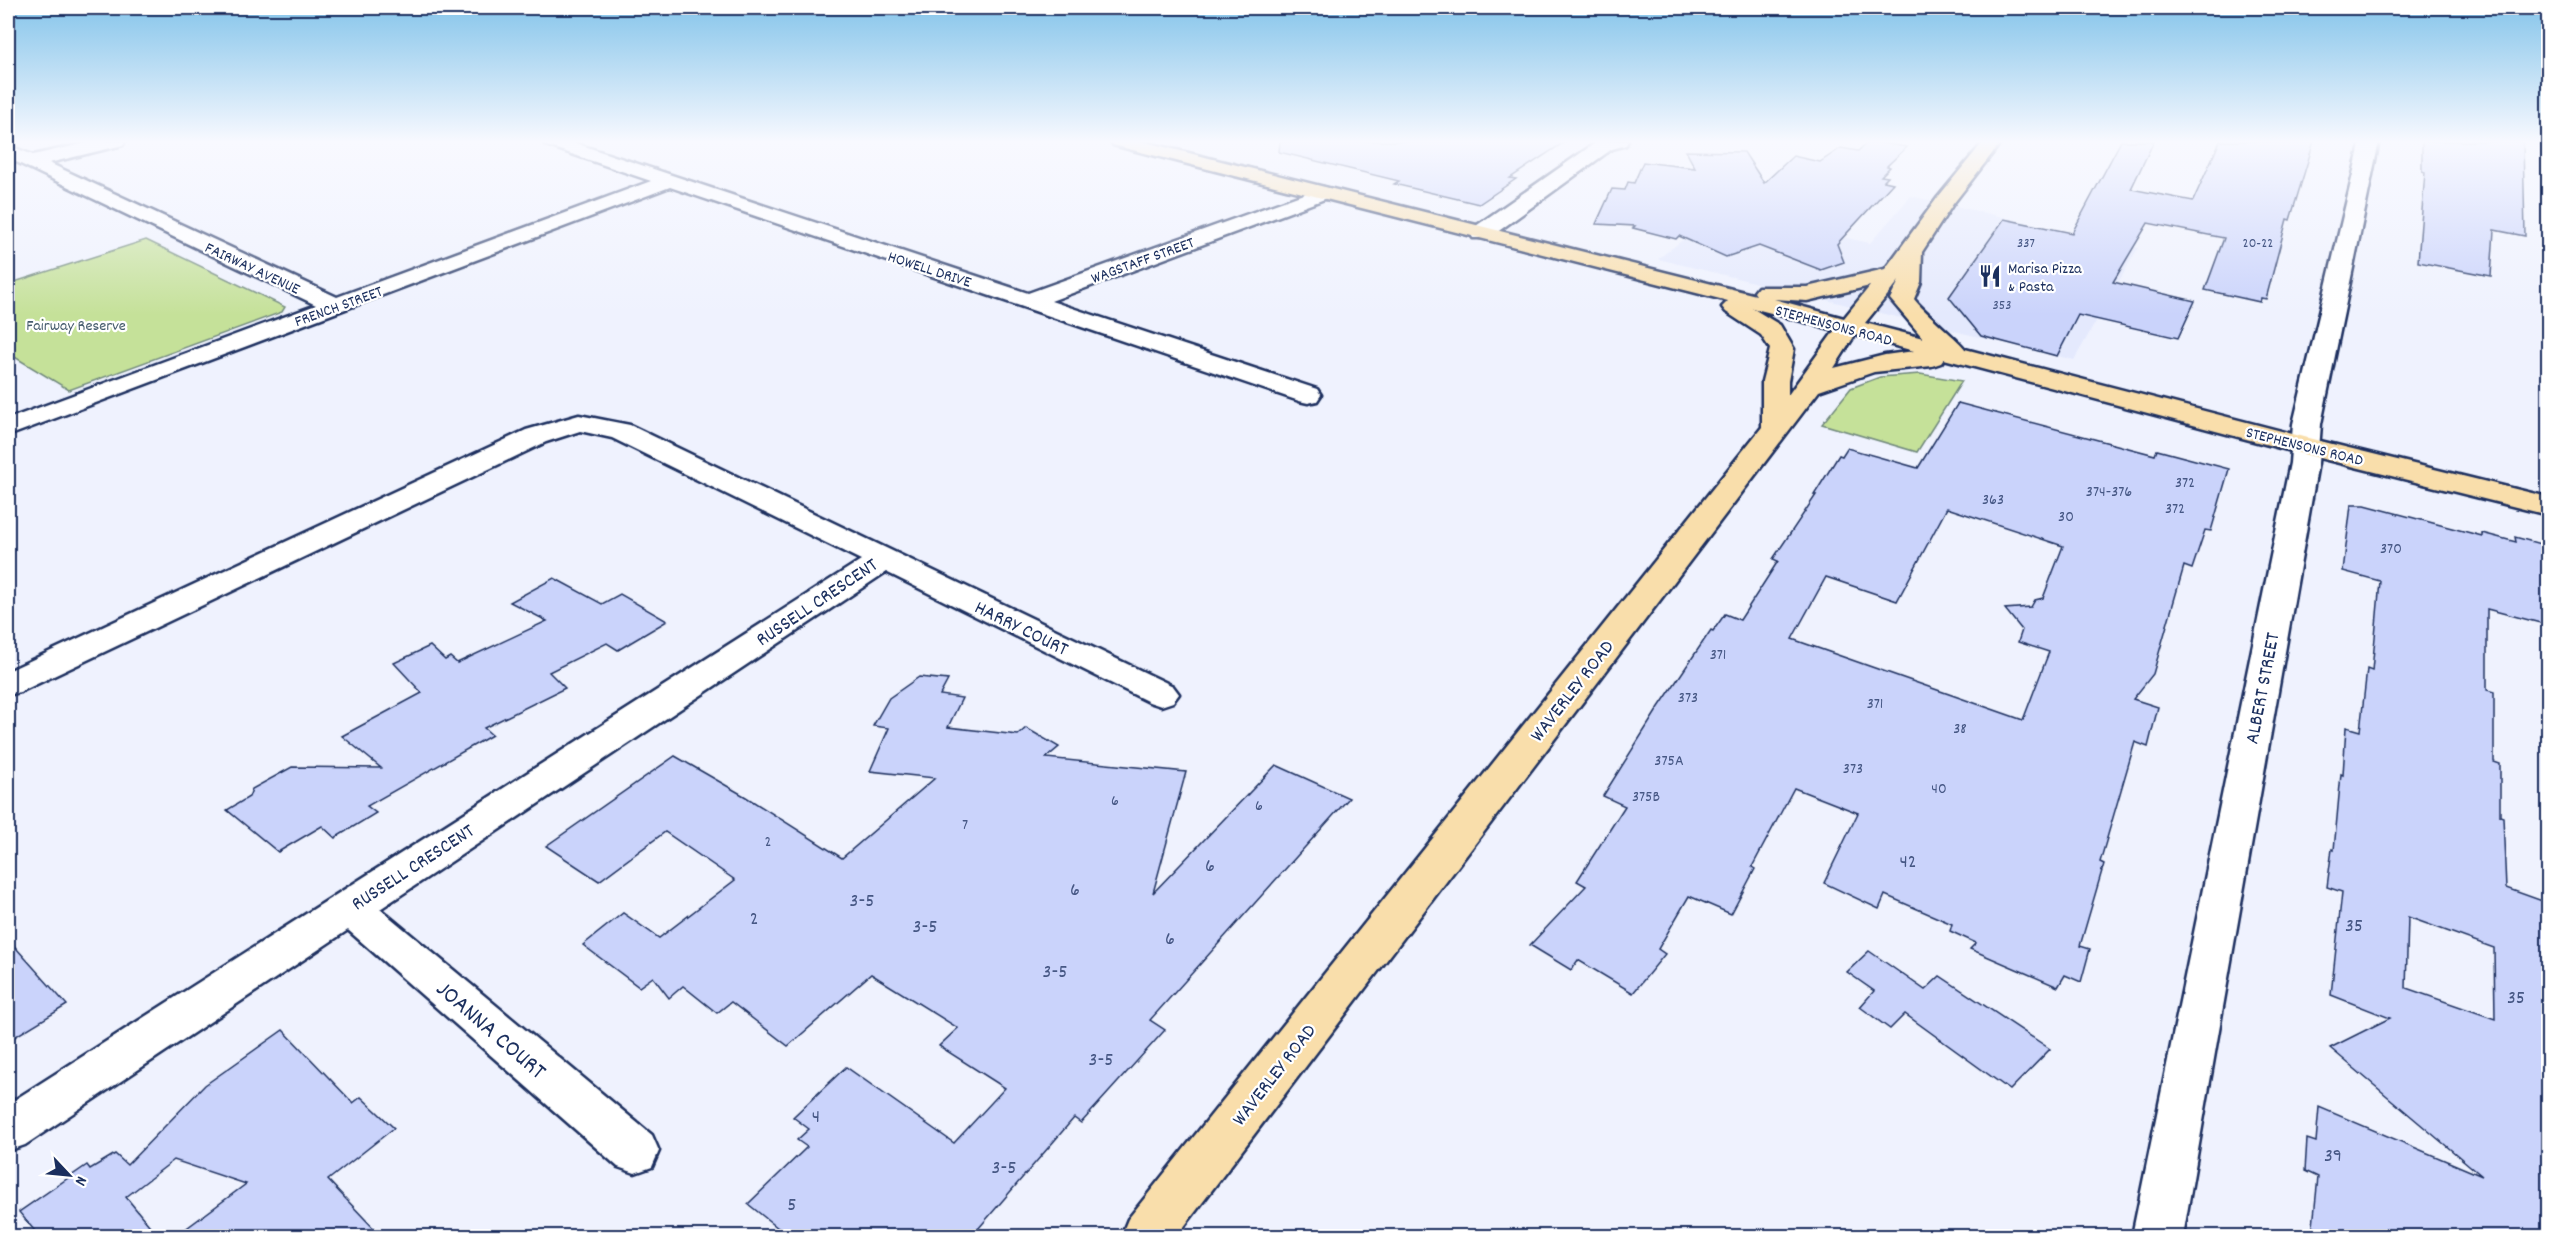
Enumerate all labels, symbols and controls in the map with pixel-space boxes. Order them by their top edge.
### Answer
street label: WAGSTAFF STREET [1088,232,1198,291]
house number: 337 [2017,234,2035,254]
house number: 20-22 [2243,234,2273,254]
street label: FAIRWAY AVENUE [201,237,304,302]
street label: HOWELL DRIVE [885,246,975,295]
place label: Marisa Pizza & Pasta [2008,258,2082,299]
restaurant icon: Marisa Pizza & Pasta [1977,263,2003,289]
street label: FRENCH STREET [292,281,387,334]
house number: 353 [1993,296,2011,316]
street label: STEPHENSONS ROAD [1772,300,1894,353]
park label: Fairway Reserve [26,315,126,338]
street label: STEPHENSONS ROAD [2243,422,2365,473]
house number: 372 [2175,472,2195,495]
house number: 374-376 [2086,481,2132,504]
house number: 363 [1982,489,2004,512]
house number: 372 [2165,498,2185,521]
house number: 30 [2058,506,2074,529]
house number: 370 [2380,538,2402,561]
street label: RUSSELL CRESCENT [751,552,884,655]
street label: HARRY COURT [969,595,1072,664]
street label: ALBERT STREET [2239,631,2288,747]
street label: WAVERLEY ROAD [1525,635,1622,749]
house number: 371 [1710,644,1726,667]
house number: 373 [1678,687,1698,710]
house number: 371 [1867,693,1883,716]
house number: 38 [1953,718,1967,741]
house number: 375A [1654,750,1684,773]
house number: 373 [1843,758,1863,781]
house number: 40 [1931,778,1947,801]
house number: 375B [1632,786,1660,809]
house number: 6 [1111,790,1119,813]
house number: 6 [1255,795,1263,818]
house number: 7 [962,814,968,837]
street label: RUSSELL CRESCENT [347,818,481,919]
house number: 2 [765,831,772,854]
house number: 42 [1899,849,1917,877]
house number: 6 [1205,853,1215,881]
house number: 6 [1070,877,1080,905]
house number: 3-5 [850,888,874,916]
house number: 2 [750,906,758,934]
house number: 35 [2345,913,2363,941]
house number: 3-5 [913,914,937,942]
house number: 6 [1165,926,1175,954]
house number: 3-5 [1043,959,1067,987]
street label: JOANNA COURT [427,974,553,1089]
house number: 35 [2507,985,2525,1013]
street label: WAVERLEY ROAD [1227,1019,1324,1133]
house number: 3-5 [1089,1047,1113,1075]
house number: 4 [812,1104,820,1132]
house number: 39 [2324,1143,2342,1171]
north arrow [39,1145,99,1205]
house number: 3-5 [992,1155,1016,1183]
text: N [68,1172,92,1189]
house number: 5 [787,1192,797,1220]

